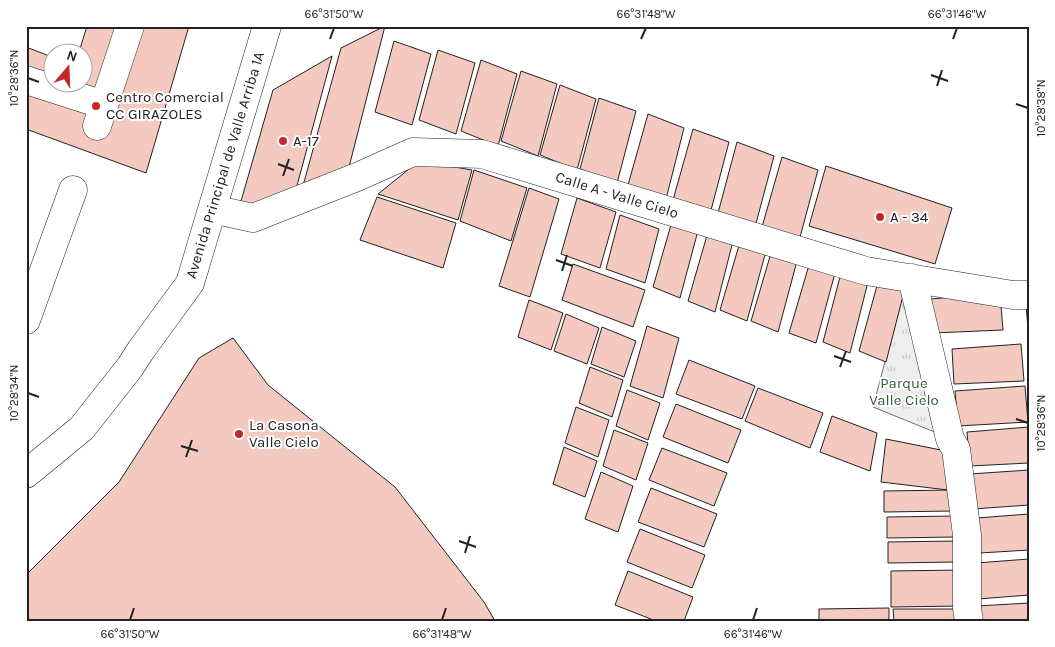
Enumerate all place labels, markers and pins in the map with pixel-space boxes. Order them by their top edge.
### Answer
place label: Centro Comercial CC GIRAZOLES [106,88,224,123]
marker: Centro Comercial CC GIRAZOLES [90,100,102,112]
place label: A-17 [293,132,319,150]
marker: A-17 [277,135,289,147]
place label: A - 34 [890,208,929,226]
marker: A - 34 [874,211,886,223]
place label: La Casona Valle Cielo [249,416,319,451]
marker: La Casona Valle Cielo [233,428,245,440]

